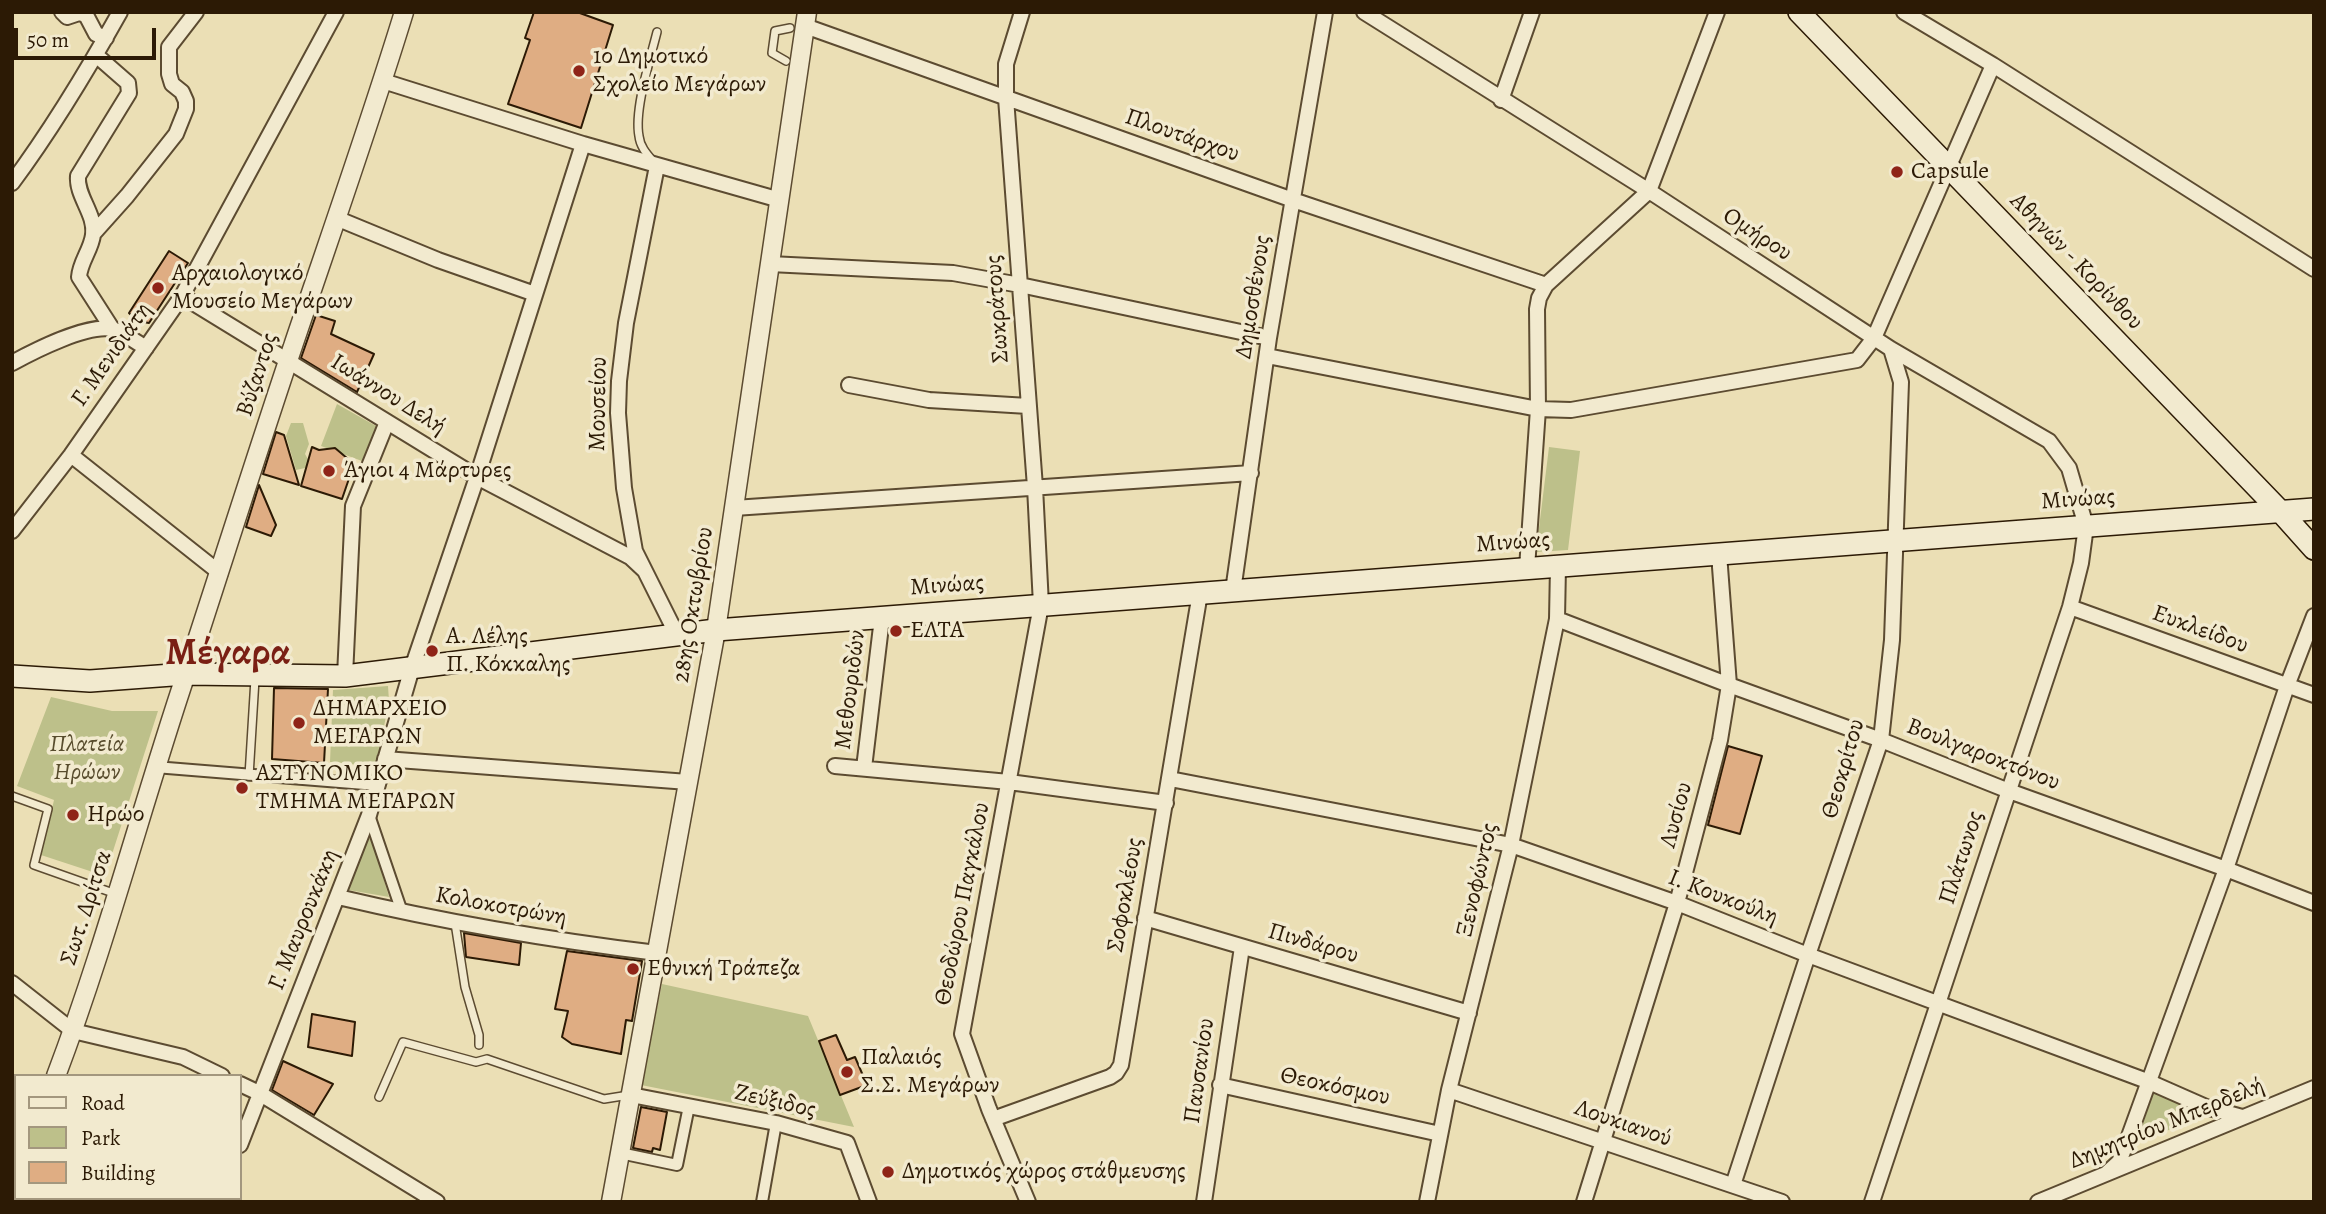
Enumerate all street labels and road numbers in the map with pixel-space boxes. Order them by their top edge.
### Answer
street label: Πλουτάρχου [1121,103,1243,169]
street label: Αθηνών - Κορίνθου [2003,187,2149,337]
street label: Ομήρου [1717,202,1797,268]
street label: Δημοσθένους [1230,233,1278,361]
street label: Σωκράτους [980,254,1016,364]
street label: Γ. Μενιδιάτη [66,297,158,413]
street label: Βύζαντος [231,330,285,420]
street label: Ιωάννου Δελή [325,348,451,442]
street label: Μουσείου [584,356,614,452]
street label: Μινώας [2040,483,2116,517]
street label: 28ης Οκτωβρίου [667,525,721,685]
street label: Μινώας [1475,526,1551,560]
street label: Μινώας [909,569,985,603]
street label: Ευκλείδου [2148,599,2252,661]
street label: Μεθουριδών [829,629,873,751]
street label: Βουλγαροκτόνου [1902,713,2064,797]
street label: Θεοκρίτου [1816,716,1872,822]
street label: Λυσίου [1654,779,1700,851]
street label: Θεοδώρου Παγκάλου [929,800,997,1008]
street label: Πλάτωνος [1933,808,1991,908]
street label: Ξενοφώντος [1451,820,1505,940]
street label: Σοφοκλέους [1102,836,1150,954]
street label: Γ. Μαυρουκάκη [263,845,345,995]
street label: Σωτ. Δρίτσα [55,847,119,969]
street label: Ι. Κουκούλη [1664,864,1782,932]
street label: Κολοκοτρώνη [433,881,569,933]
street label: Πινδάρου [1264,917,1362,971]
street label: Παυσανίου [1178,1017,1222,1125]
street label: Θεοκόσμου [1277,1061,1393,1113]
street label: Δημητρίου Μπερδελή [2065,1072,2269,1176]
street label: Ζεύξιδος [732,1079,818,1125]
street label: Λουκιανού [1571,1094,1675,1154]

